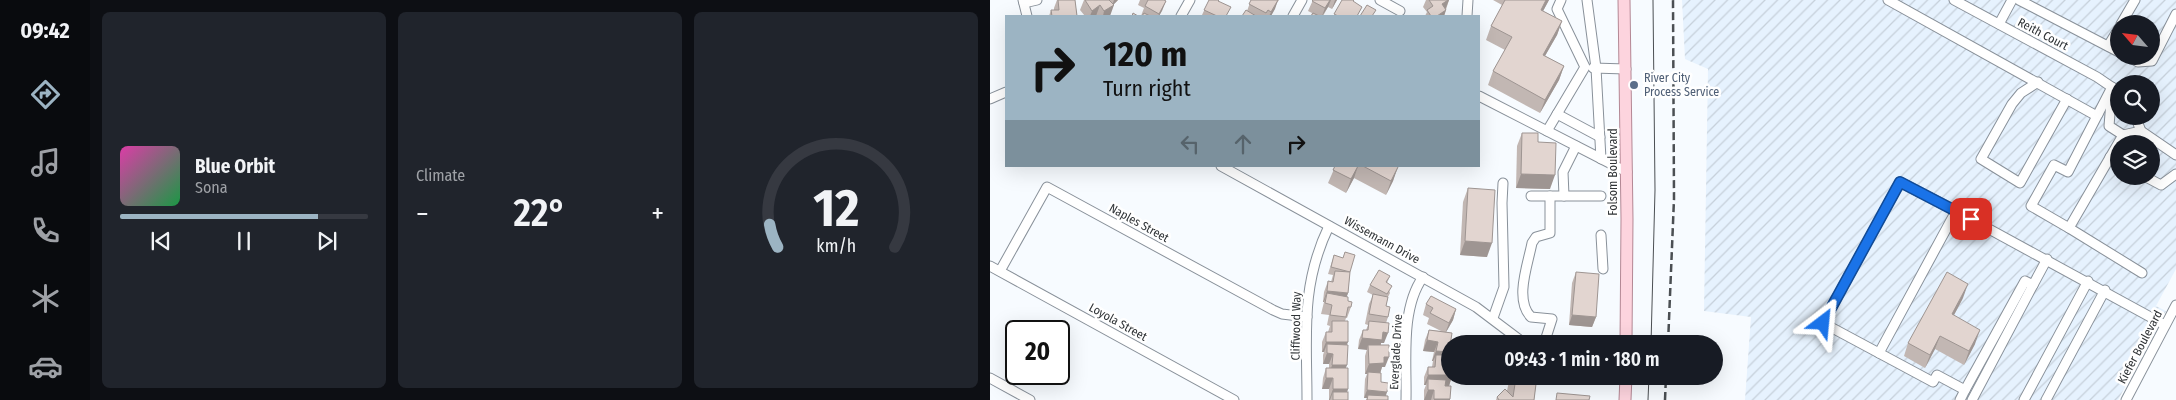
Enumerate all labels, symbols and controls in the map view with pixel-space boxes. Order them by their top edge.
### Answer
street label: Reith Court [2015,15,2071,53]
north arrow [2110,15,2160,65]
map controls [2110,15,2160,185]
text: 09:42 [20,17,70,44]
text: 120 m [1103,33,1187,75]
icon: right [1020,35,1085,100]
place label: River City Process Service [1644,71,1719,99]
text: Turn right [1103,75,1191,102]
button: search [2110,75,2160,125]
icon: directions [28,77,63,112]
marker: River City Process Service [1628,79,1640,91]
street label: Folsom Boulevard [1606,128,1620,216]
icon: left [1176,130,1204,158]
icon: ahead [1229,130,1257,158]
icon: right [1282,130,1310,158]
button: layers [2110,135,2160,185]
icon: music [28,145,63,180]
text: Blue Orbit [195,155,275,178]
text: Climate [416,166,465,185]
text: 12 [813,177,859,240]
text: Sona [195,178,228,197]
text: 22° [514,190,566,236]
text: − [416,197,429,230]
text: + [651,197,664,230]
pin [1950,198,1992,240]
street label: Naples Street [1107,201,1171,245]
icon: arrive [1957,205,1985,233]
icon: phone [28,213,63,248]
street label: Wissemann Drive [1342,214,1422,267]
icon: previous [147,227,175,255]
icon: pause [230,227,258,255]
icon: next [313,227,341,255]
text: km/h [816,235,856,257]
icon: climate [28,281,63,316]
street label: Cliffwood Way [1288,291,1304,361]
position arrow [1796,296,1848,348]
street label: Loyola Street [1087,300,1150,344]
street label: Kiefer Boulevard [2115,308,2165,386]
street label: Everglade Drive [1387,314,1405,390]
speed limit sign: 20 [1005,320,1070,385]
text: 09:43 · 1 min · 180 m [1504,348,1660,371]
icon: car [28,349,63,384]

